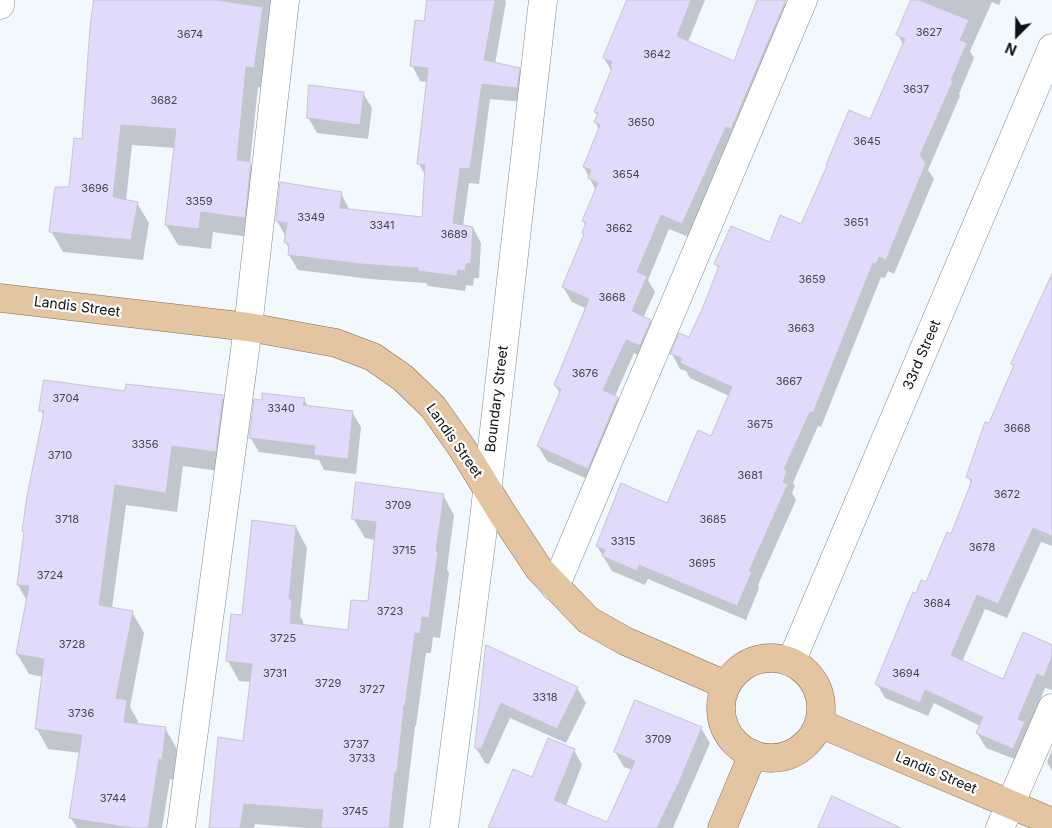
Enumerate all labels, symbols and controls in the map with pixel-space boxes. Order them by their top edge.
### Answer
north arrow [992,10,1042,60]
house number: 3627 [916,26,942,40]
house number: 3674 [177,28,203,42]
text: N [1003,39,1019,59]
house number: 3642 [643,48,671,62]
house number: 3637 [903,83,929,97]
house number: 3682 [150,94,178,108]
house number: 3650 [627,116,655,130]
house number: 3645 [853,135,881,149]
house number: 3654 [612,168,640,182]
house number: 3696 [81,182,109,196]
house number: 3359 [185,195,213,209]
house number: 3349 [297,211,325,225]
house number: 3651 [844,216,868,230]
house number: 3341 [370,219,394,233]
house number: 3662 [605,222,633,236]
house number: 3689 [440,228,468,242]
house number: 3659 [798,273,826,287]
house number: 3668 [598,291,626,305]
street label: Landis Street [33,293,121,321]
street label: 33rd Street [900,317,944,393]
house number: 3663 [787,322,815,336]
street label: Boundary Street [482,345,512,453]
house number: 3676 [572,367,598,381]
house number: 3667 [776,375,802,389]
house number: 3704 [53,392,79,406]
street label: Landis Street [422,401,486,481]
house number: 3340 [267,402,295,416]
house number: 3675 [747,418,773,432]
house number: 3668 [1003,422,1031,436]
house number: 3356 [131,438,159,452]
house number: 3710 [48,449,72,463]
house number: 3681 [738,469,762,483]
house number: 3672 [994,488,1020,502]
house number: 3709 [385,499,411,513]
house number: 3718 [55,513,79,527]
house number: 3685 [699,513,727,527]
house number: 3315 [611,535,635,549]
house number: 3678 [969,541,995,555]
house number: 3715 [392,544,416,558]
house number: 3695 [688,557,716,571]
house number: 3724 [37,569,63,583]
house number: 3684 [923,597,951,611]
house number: 3723 [377,605,403,619]
house number: 3725 [270,632,296,646]
house number: 3728 [59,638,85,652]
house number: 3731 [263,667,287,681]
house number: 3694 [892,667,920,681]
house number: 3729 [315,677,341,691]
house number: 3727 [359,683,385,697]
house number: 3318 [533,691,557,705]
house number: 3736 [68,707,94,721]
house number: 3709 [645,733,671,747]
house number: 3737 [343,738,369,752]
street label: Landis Street [893,748,979,798]
house number: 3733 [349,752,375,766]
house number: 3744 [100,792,126,806]
house number: 3745 [342,805,368,819]

